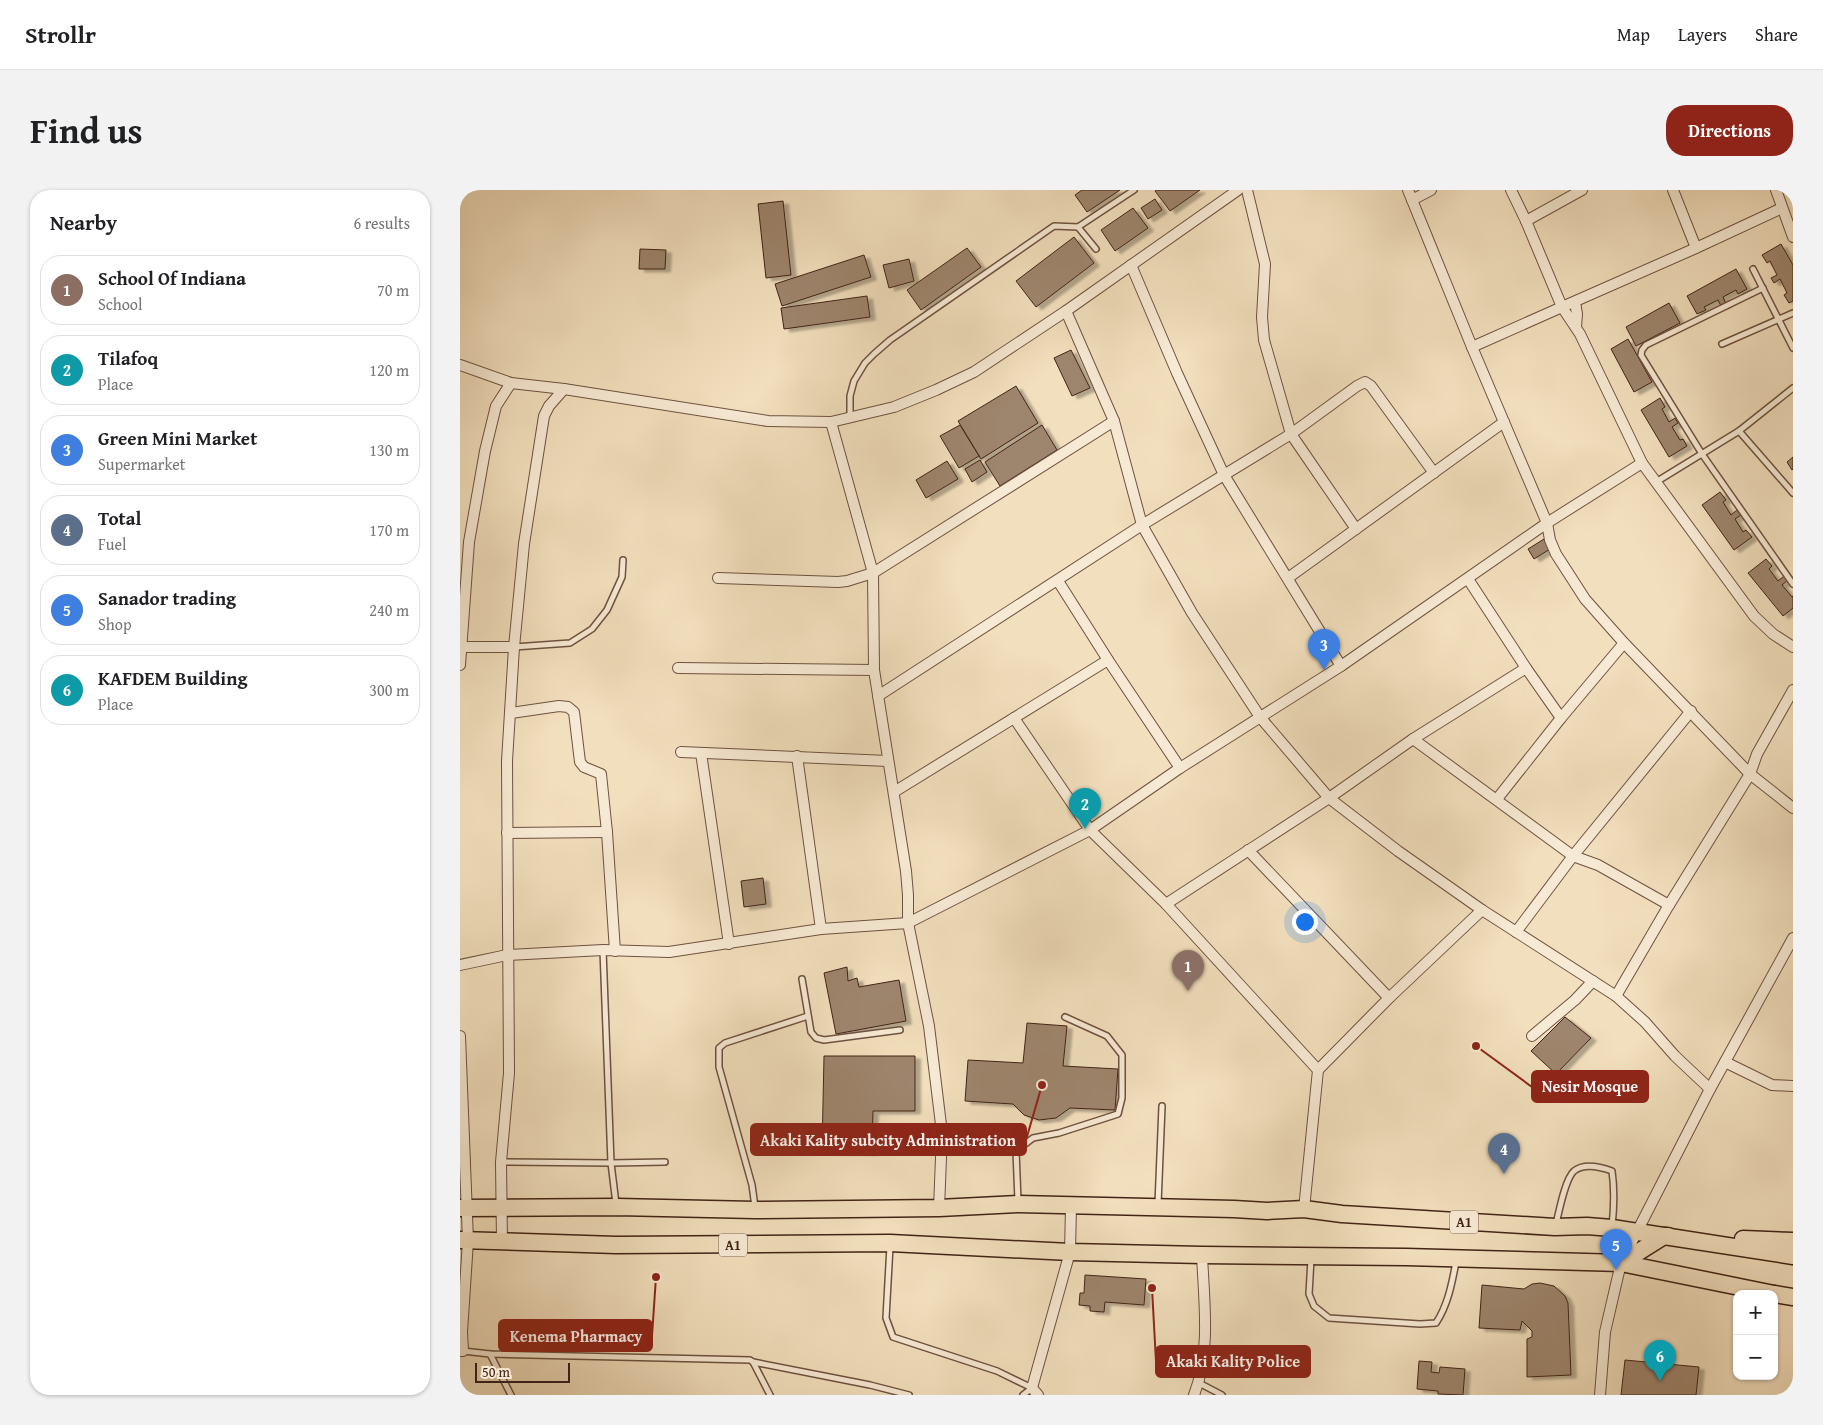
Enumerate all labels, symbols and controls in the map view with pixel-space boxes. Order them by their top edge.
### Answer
text: Strollr [25,17,96,52]
text: Map [1617,21,1650,48]
text: Layers [1678,21,1727,48]
text: Share [1755,21,1798,48]
text: Find us [30,105,143,156]
button: Directions [1666,105,1793,156]
text: Nearby [50,207,117,238]
text: 6 results [353,211,410,235]
text: School Of Indiana [98,264,246,292]
text: 1 [63,278,71,302]
text: 70 m [377,278,409,302]
text: School [98,292,142,316]
text: Tilafoq [98,344,158,372]
text: 2 [63,358,71,382]
text: 120 m [369,358,409,382]
text: Place [98,372,133,396]
text: Green Mini Market [98,424,257,452]
text: 3 [63,438,71,462]
text: 130 m [369,438,409,462]
text: Supermarket [98,452,185,476]
text: Total [98,504,141,532]
text: 4 [63,518,71,542]
text: 170 m [369,518,409,542]
text: Fuel [98,532,126,556]
text: Sanador trading [98,584,236,612]
text: 5 [63,598,71,622]
text: 240 m [369,598,409,622]
text: Shop [98,612,132,636]
pin: 3 [1308,629,1340,670]
text: KAFDEM Building [98,664,248,692]
text: 6 [63,678,71,702]
text: 300 m [369,678,409,702]
text: Place [98,692,133,716]
pin: 2 [1069,788,1101,829]
your location [1292,909,1318,935]
pin: 1 [1172,950,1204,991]
callout: Nesir Mosque [1532,1071,1648,1102]
text: Nesir Mosque [1542,1074,1638,1098]
callout: Akaki Kality subcity Administration [751,1124,1026,1155]
text: Akaki Kality subcity Administration [760,1128,1016,1152]
pin: 4 [1488,1133,1520,1174]
road number: A1 [1450,1210,1478,1234]
pin: 5 [1600,1229,1632,1270]
road number: A1 [719,1234,747,1256]
map controls [1733,1290,1778,1380]
button: + [1733,1290,1778,1335]
callout: Kenema Pharmacy [499,1320,652,1351]
text: Kenema Pharmacy [510,1324,643,1348]
button: − [1733,1335,1778,1380]
pin: 6 [1644,1340,1676,1381]
callout: Akaki Kality Police [1156,1346,1310,1377]
text: Akaki Kality Police [1166,1349,1300,1373]
scale bar [475,1360,570,1383]
text: 50 m [482,1362,510,1382]

